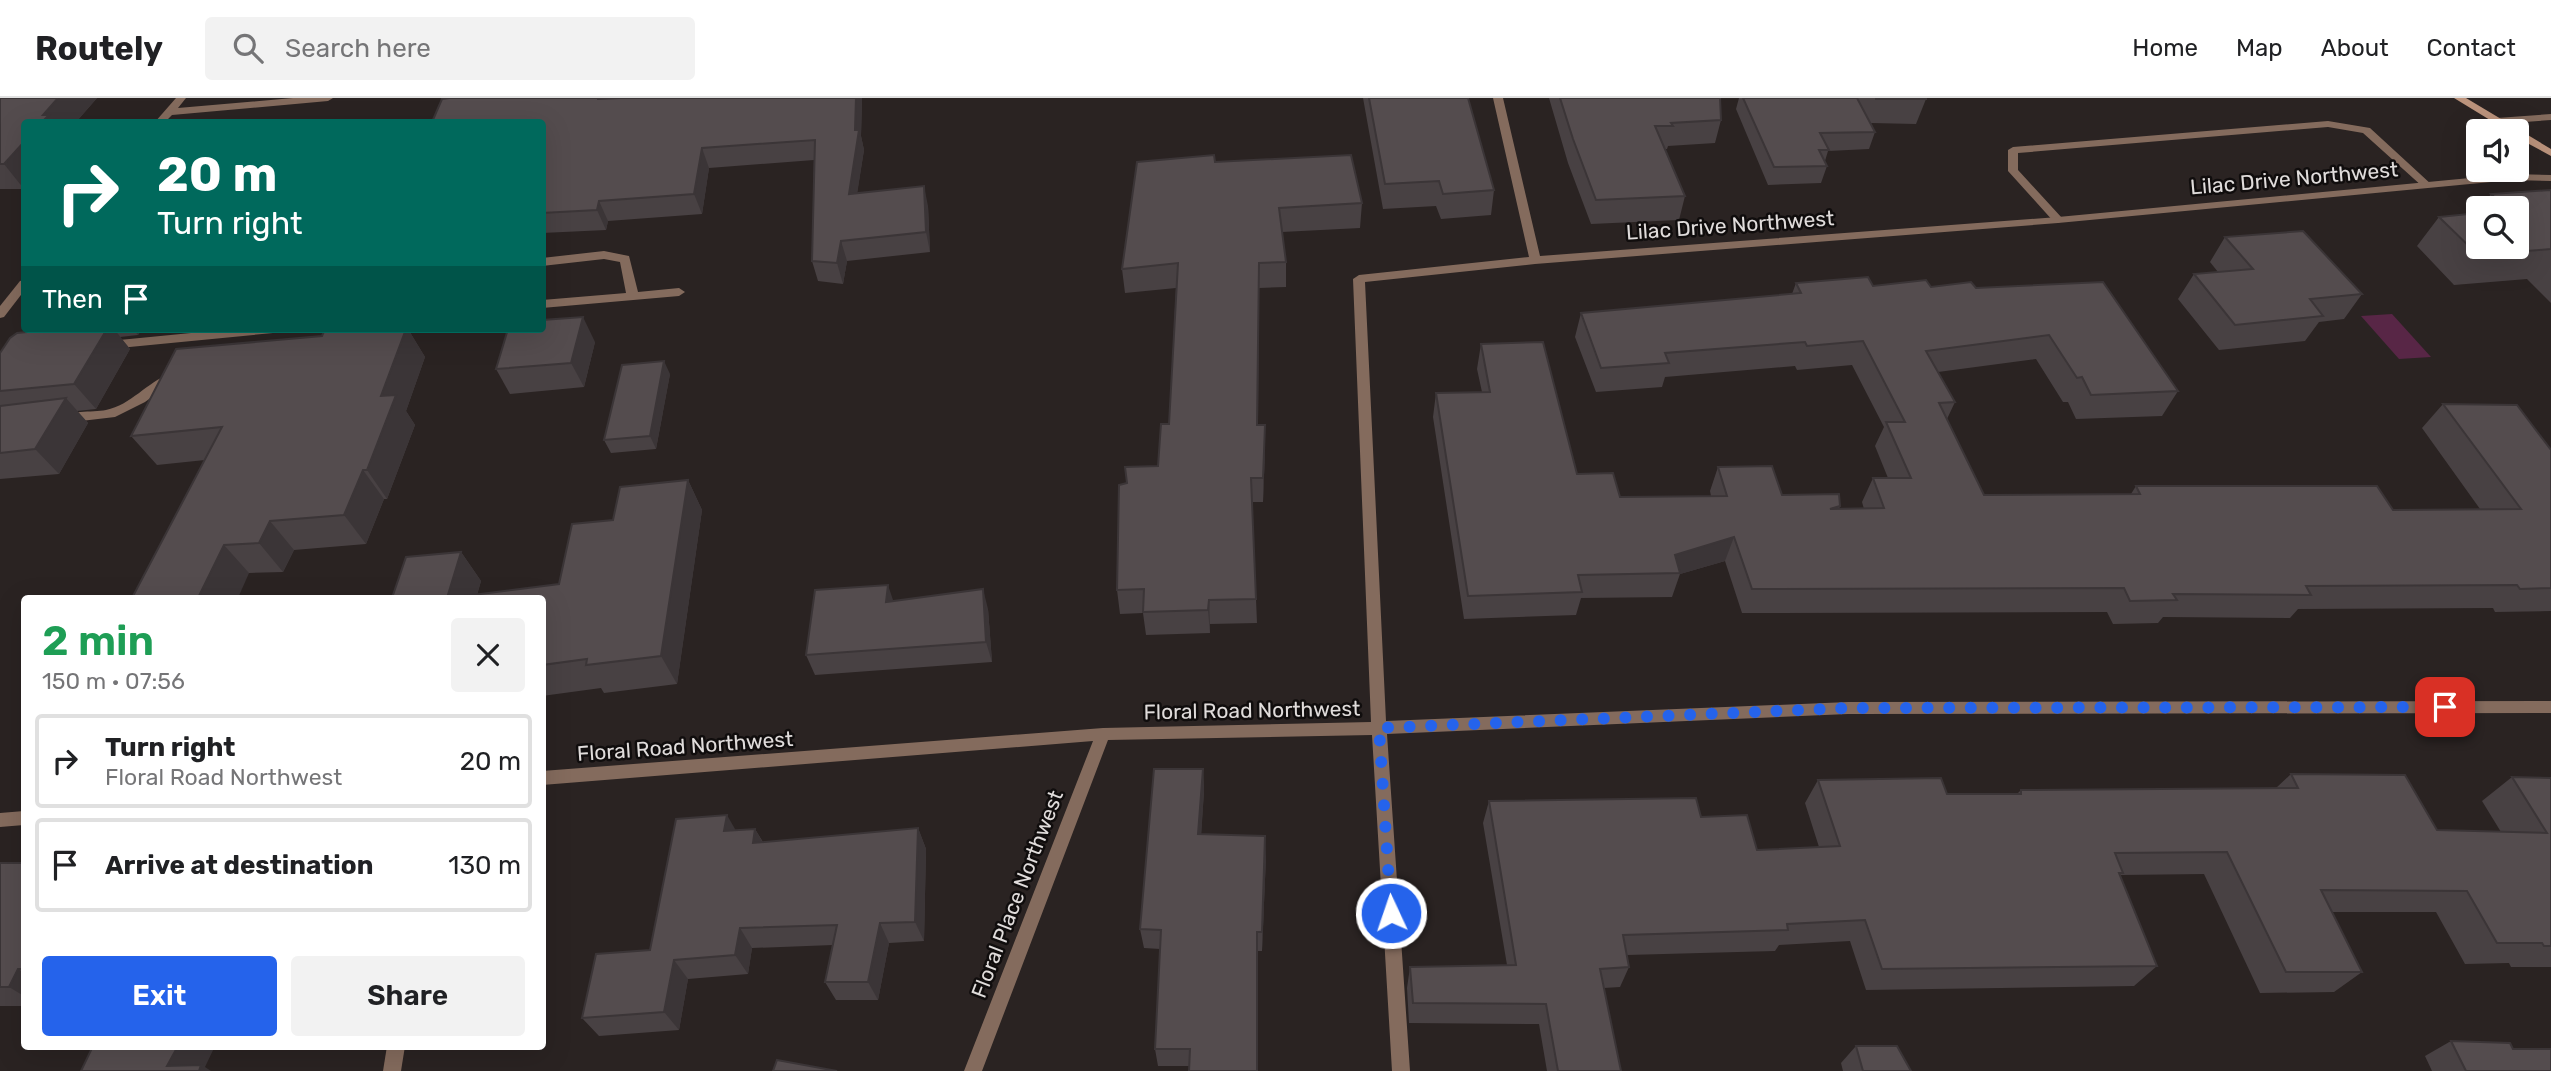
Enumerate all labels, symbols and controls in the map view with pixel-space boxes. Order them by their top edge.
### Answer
search box [205,17,695,80]
text: Routely [35,29,163,68]
icon: search [229,29,267,67]
text: Search here [285,33,431,64]
text: Home [2132,34,2198,62]
text: Map [2236,34,2283,62]
text: About [2321,34,2389,62]
text: Contact [2427,34,2516,62]
map controls [2466,119,2529,259]
button: sound [2466,119,2529,182]
text: 20 m [157,145,278,203]
icon: right [42,147,133,238]
street label: Lilac Drive Northwest [2189,156,2399,200]
button: search [2466,196,2529,259]
text: Turn right [157,204,302,242]
street label: Lilac Drive Northwest [1625,205,1835,245]
icon: arrive [117,280,155,318]
text: Then [42,284,103,315]
text: 2 min [42,616,154,666]
button: close [451,618,525,692]
text: 150 m · 07:56 [42,667,185,695]
pin [2415,677,2475,737]
icon: arrive [2426,688,2464,726]
street label: Floral Road Northwest [1143,696,1361,724]
street label: Floral Road Northwest [576,726,794,766]
text: Turn right [105,732,235,763]
icon: right [46,742,84,780]
text: 20 m [460,746,521,777]
text: Floral Road Northwest [105,763,342,791]
street label: Floral Place Northwest [966,787,1068,1001]
icon: arrive [46,846,84,884]
text: Arrive at destination [105,850,373,881]
text: 130 m [448,850,521,881]
position arrow [1354,876,1428,950]
button: Exit [42,956,277,1036]
button: Share [291,956,525,1036]

